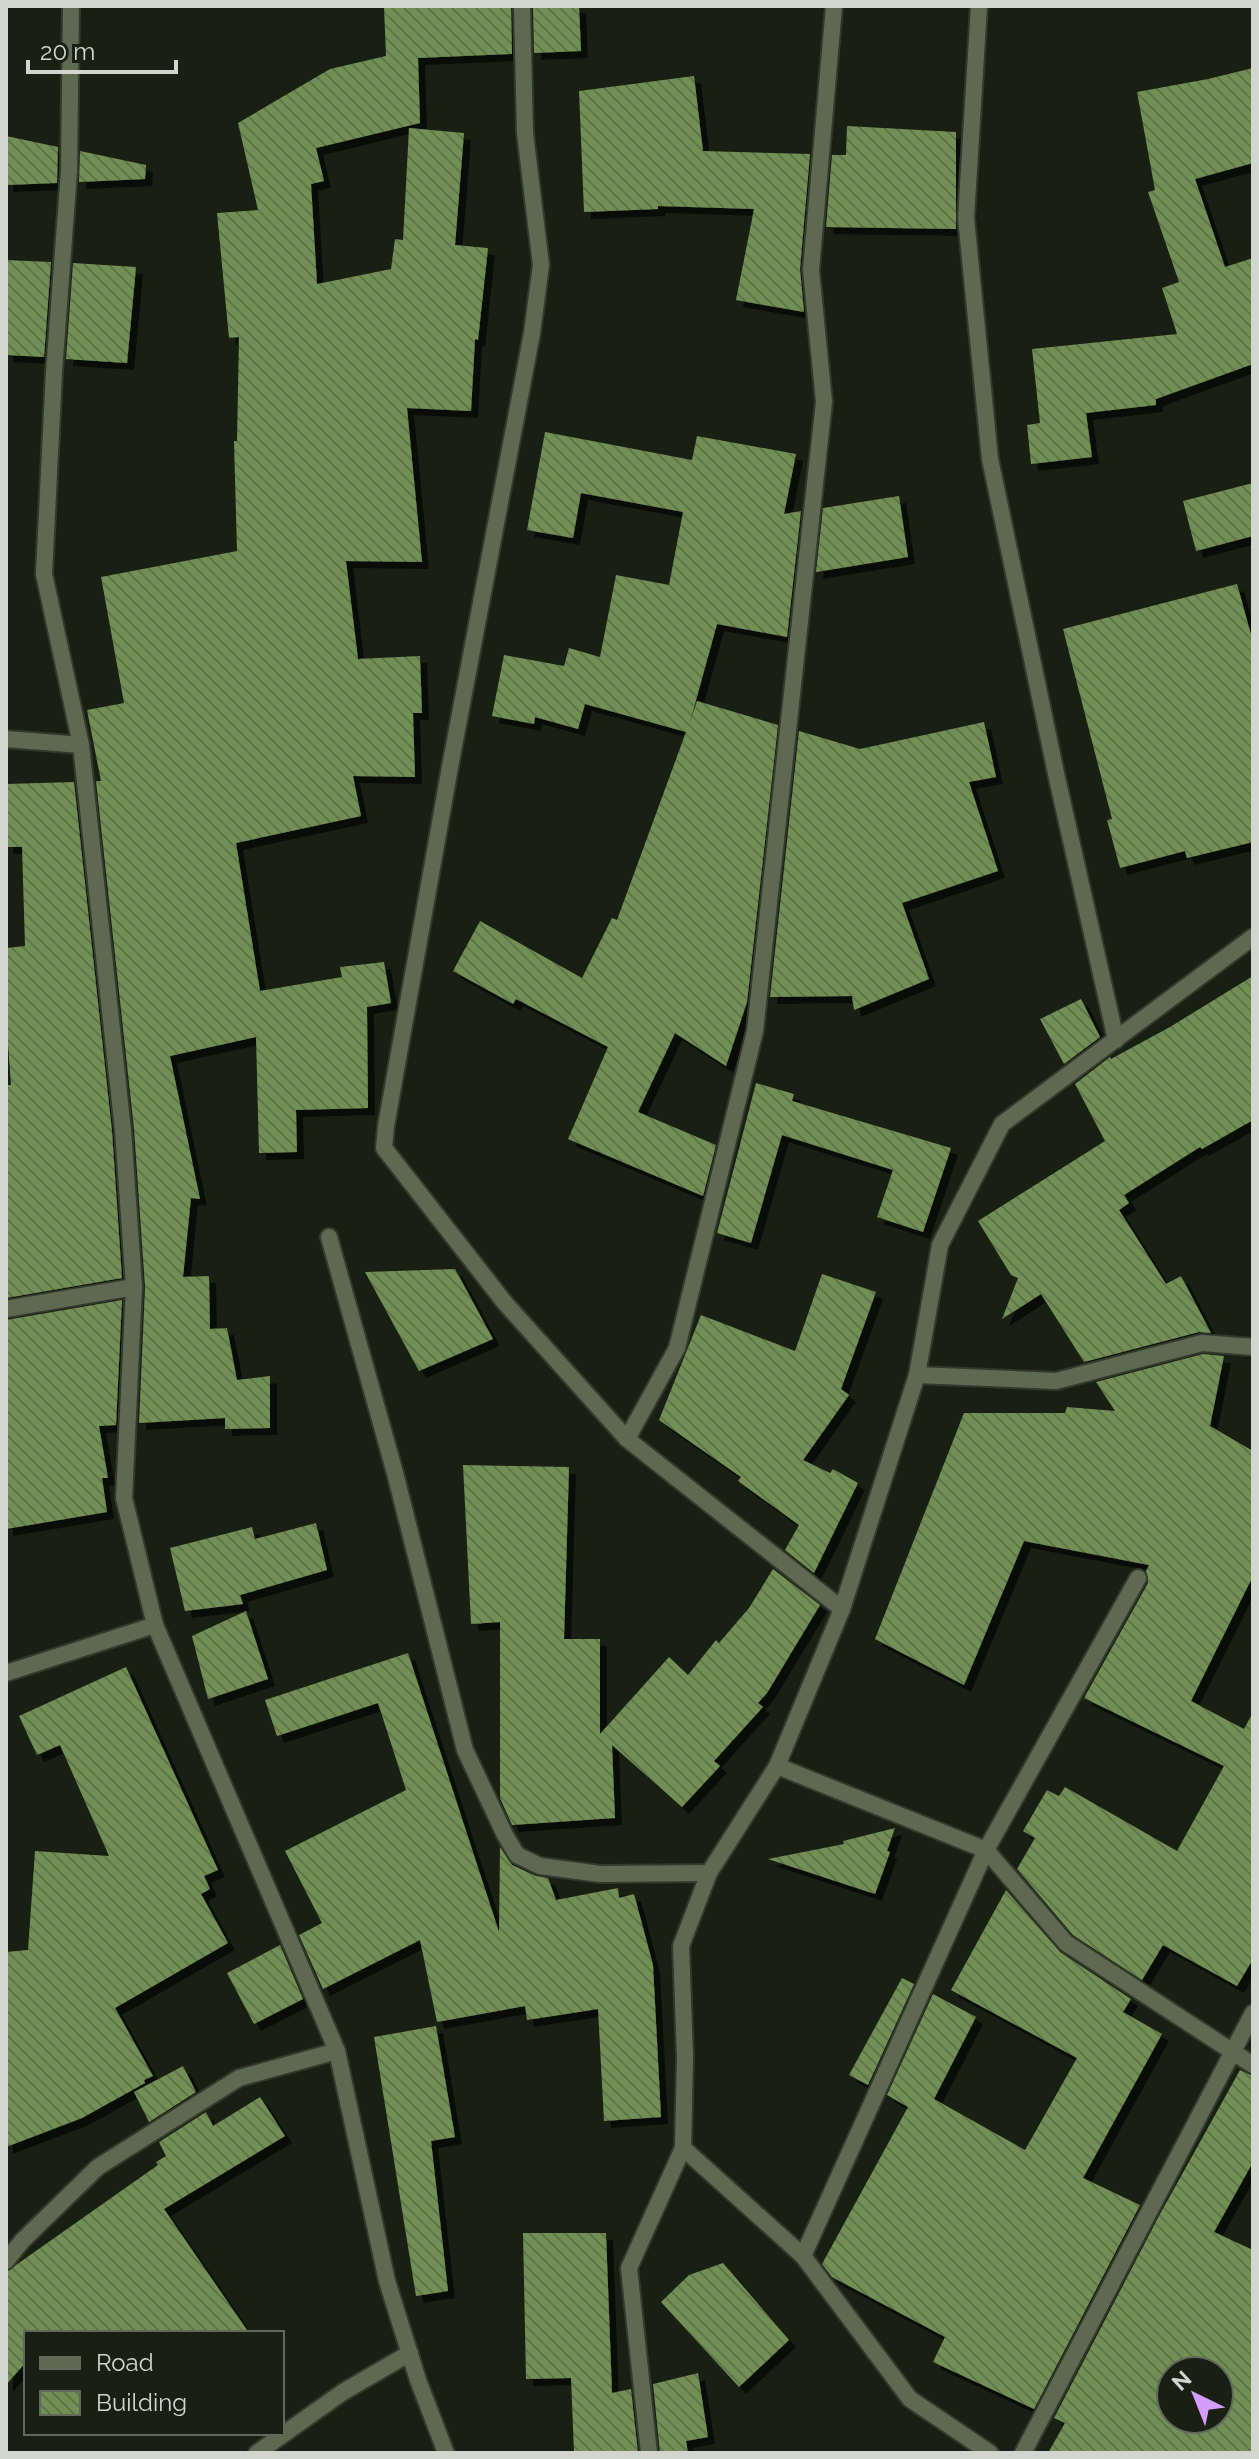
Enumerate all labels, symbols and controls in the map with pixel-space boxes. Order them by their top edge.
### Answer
scale bar [28,24,176,74]
text: 20 m [40,37,95,66]
legend [24,2331,284,2435]
text: Road [96,2348,154,2377]
north arrow [1155,2355,1235,2435]
text: N [1166,2365,1196,2396]
text: Building [96,2388,187,2417]

